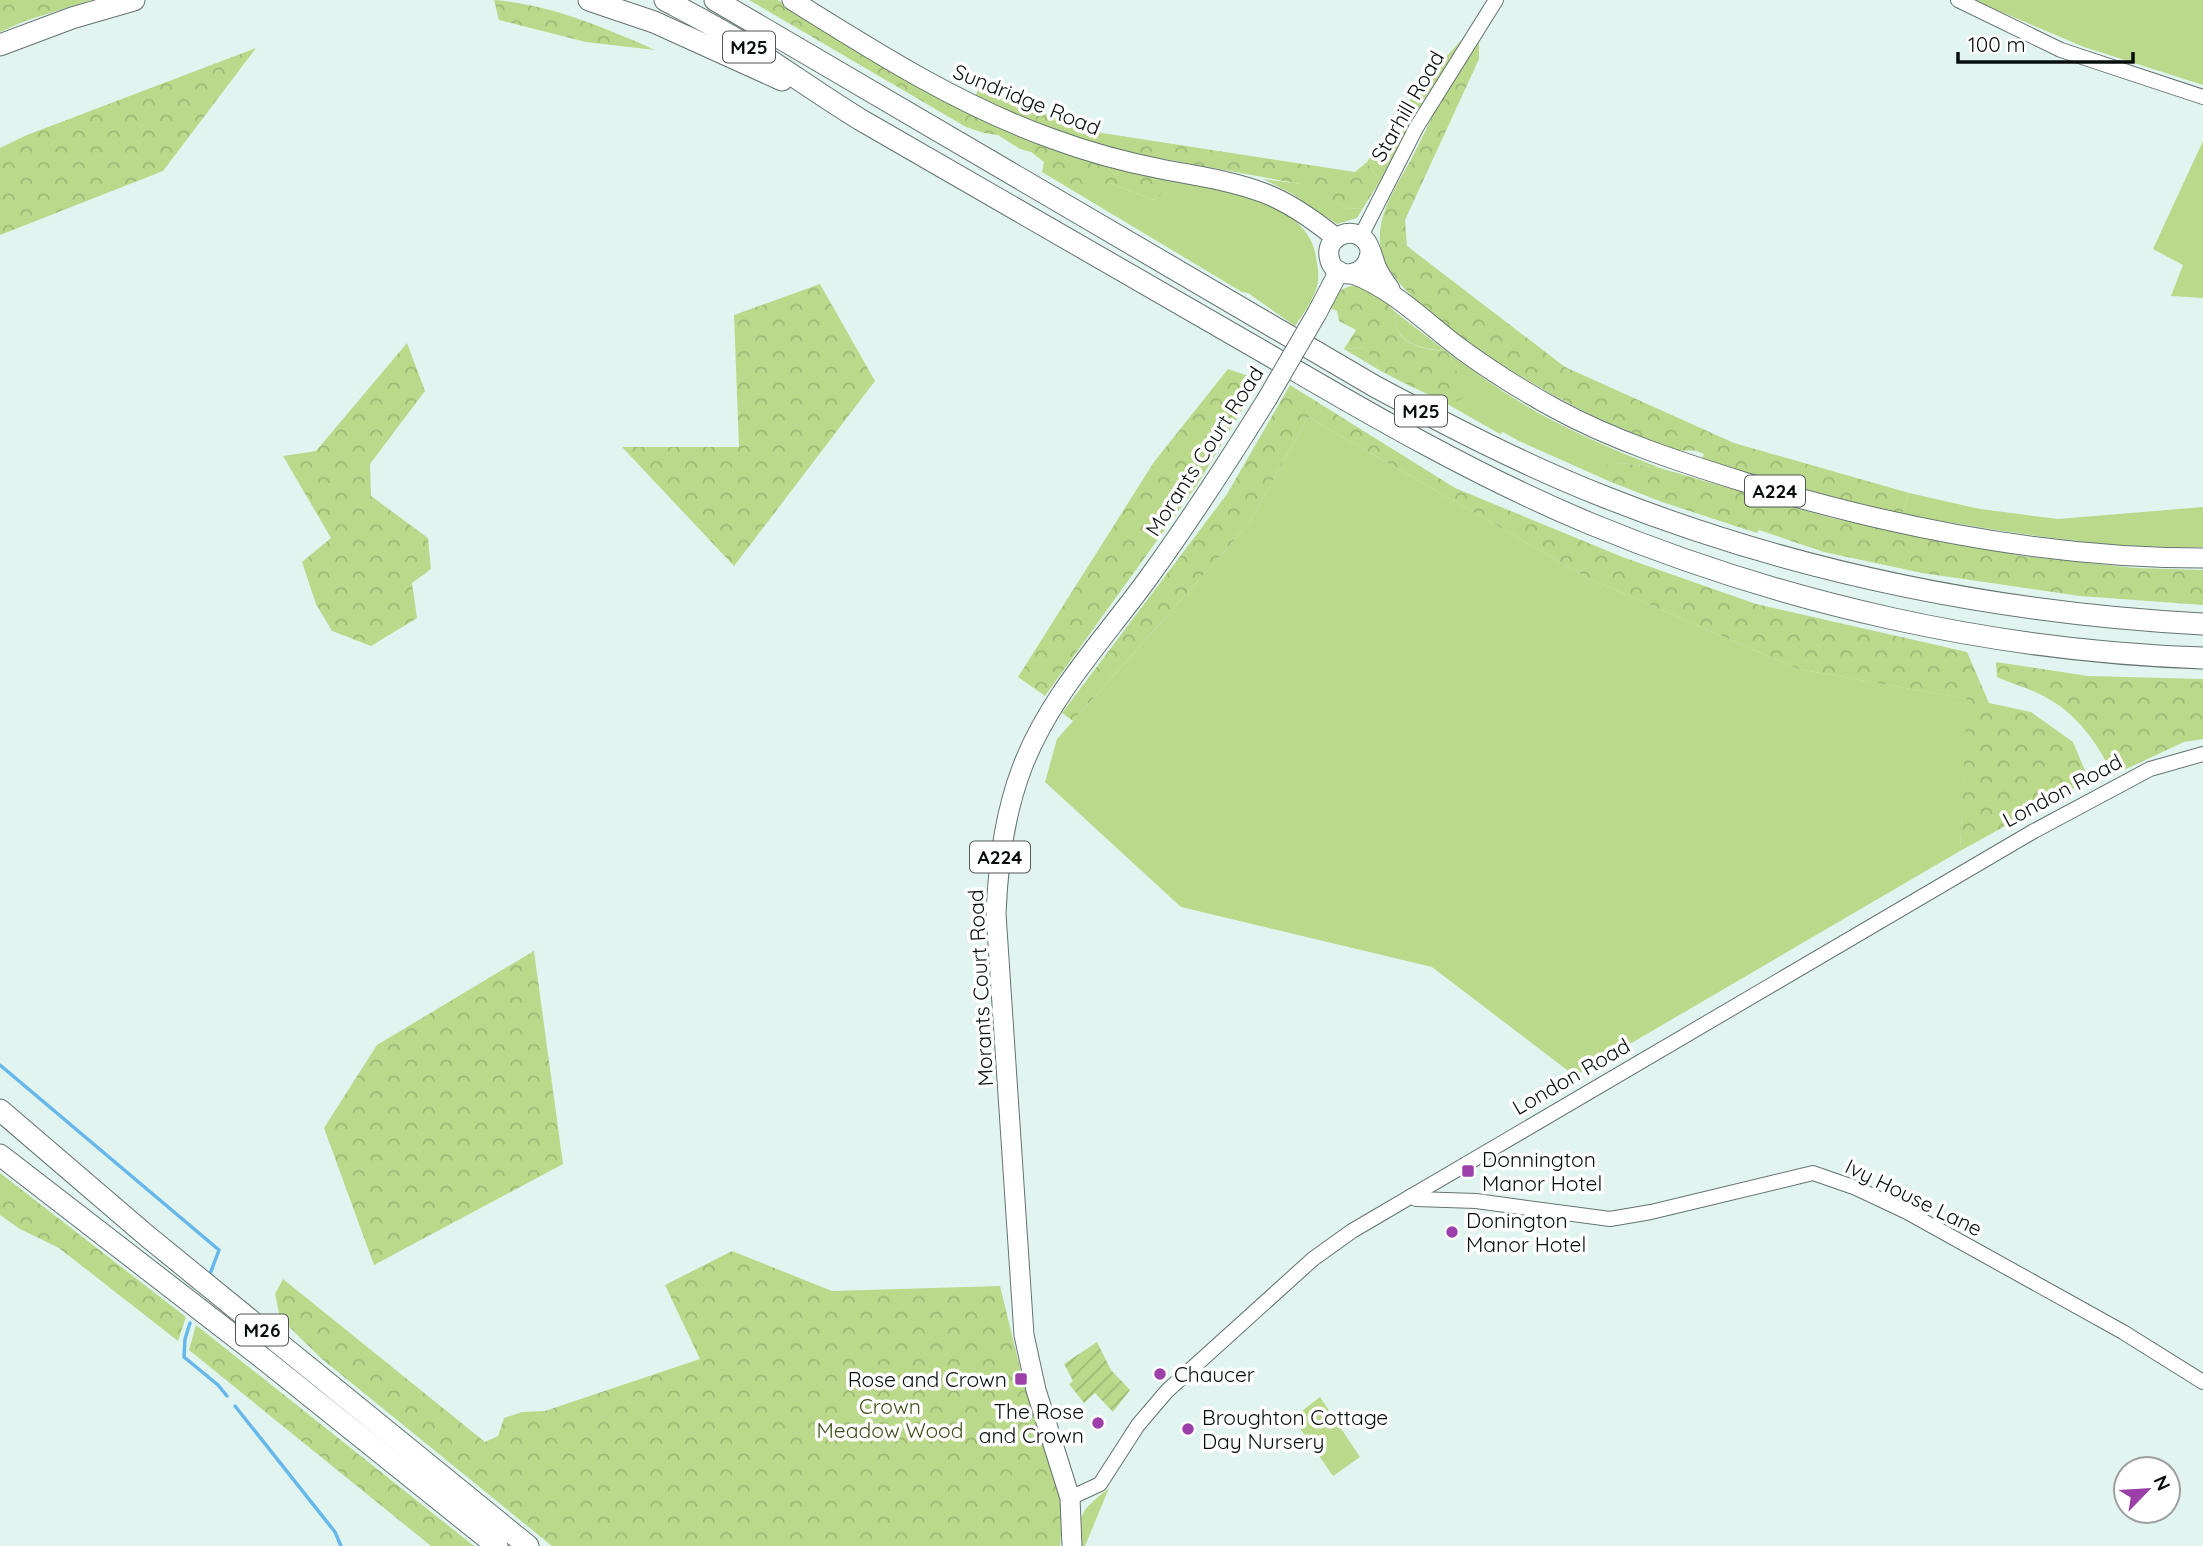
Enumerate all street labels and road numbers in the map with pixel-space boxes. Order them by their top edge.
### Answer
road number: M25 [723,32,775,62]
street label: Starhill Road [1365,46,1449,166]
street label: Sundridge Road [950,58,1104,140]
street label: Morants Court Road [1139,361,1269,541]
road number: M25 [1395,396,1447,426]
road number: A224 [1745,476,1805,506]
street label: London Road [1998,748,2126,832]
road number: A224 [970,842,1030,872]
street label: Morants Court Road [962,889,998,1087]
street label: London Road [1508,1032,1634,1120]
street label: Ivy House Lane [1841,1153,1987,1241]
road number: M26 [236,1314,288,1346]

